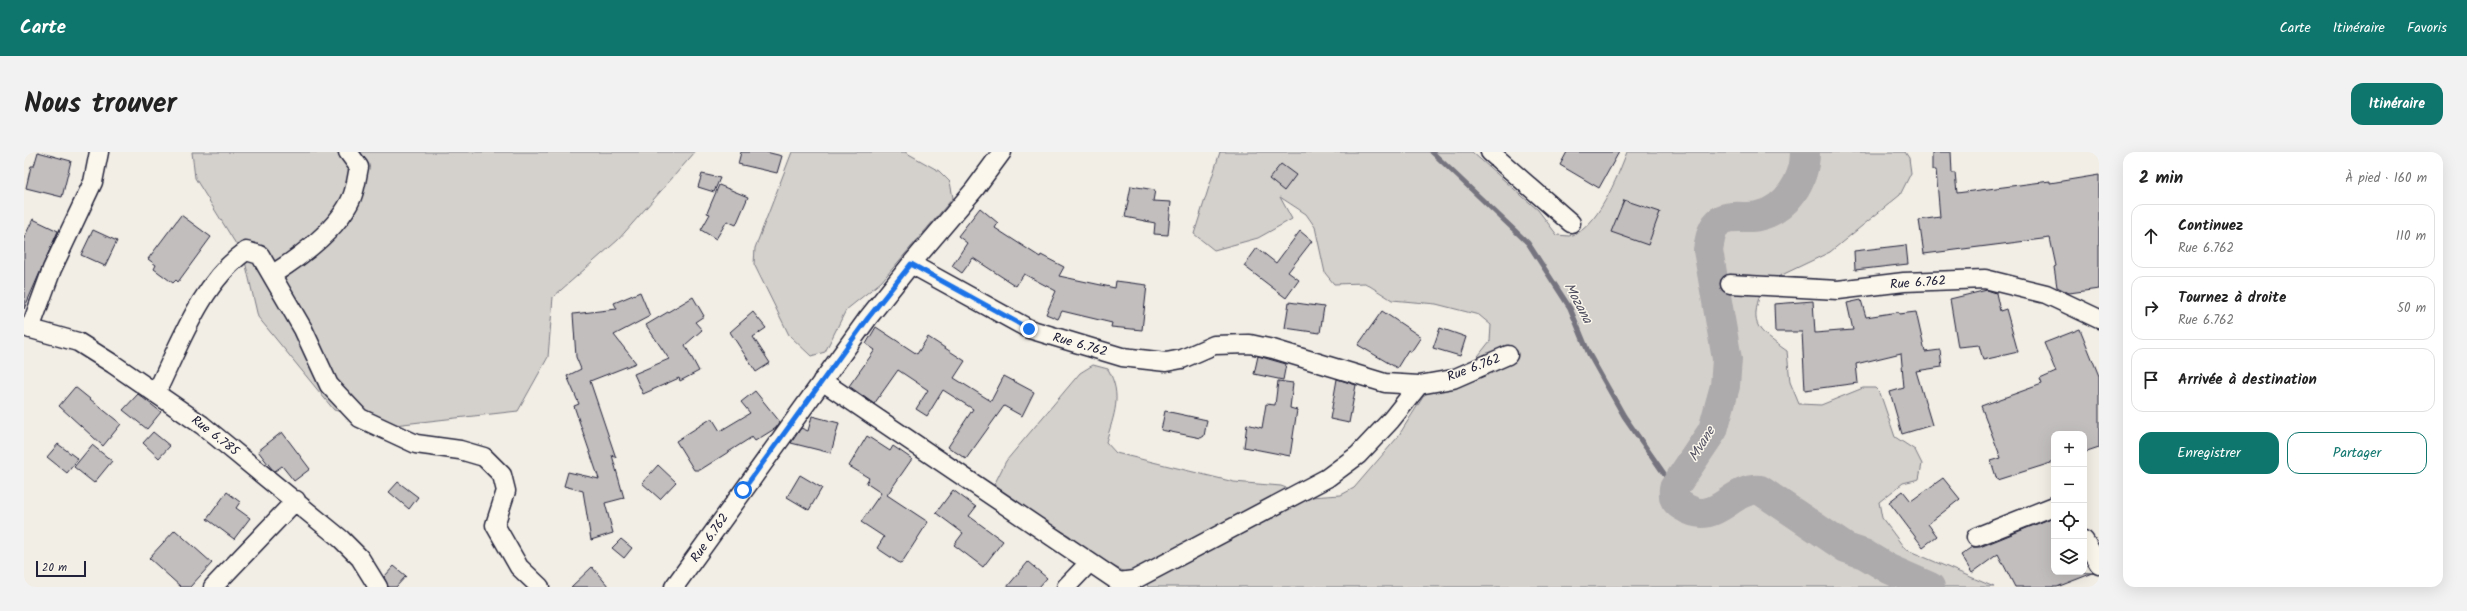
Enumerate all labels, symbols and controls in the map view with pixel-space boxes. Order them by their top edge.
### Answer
text: Carte [20,13,66,43]
text: Carte [2279,17,2311,39]
text: Itinéraire [2333,17,2385,39]
text: Favoris [2407,17,2447,39]
text: Nous trouver [24,82,177,127]
button: Itinéraire [2351,83,2443,125]
text: 2 min [2139,165,2183,192]
text: À pied · 160 m [2345,168,2427,189]
text: Continuez [2178,214,2243,238]
icon: ahead [2140,225,2162,247]
text: 110 m [2396,226,2426,247]
text: Rue 6.762 [2178,238,2234,259]
street label: Rue 6.762 [1889,271,1947,295]
water label: Mozana [1558,278,1599,329]
text: Tournez à droite [2178,286,2286,310]
icon: right [2140,297,2162,319]
text: 50 m [2397,298,2426,319]
text: Rue 6.762 [2178,310,2234,331]
route end [1020,320,1038,338]
street label: Rue 6.762 [1050,327,1110,363]
street label: Rue 6.762 [1444,348,1504,388]
text: Arrivée à destination [2178,368,2317,392]
icon: arrive [2140,369,2162,391]
street label: Rue 6.785 [186,410,244,462]
water label: Mvane [1683,421,1722,466]
map controls [2051,431,2087,575]
button: + [2051,431,2087,467]
button: Enregistrer [2139,432,2279,474]
button: Partager [2287,432,2427,474]
button: − [2051,467,2087,503]
route start [734,481,752,499]
button: locate [2051,503,2087,539]
street label: Rue 6.762 [685,509,735,567]
button: layers [2051,539,2087,575]
scale bar [36,559,86,578]
text: 20 m [42,559,67,577]

